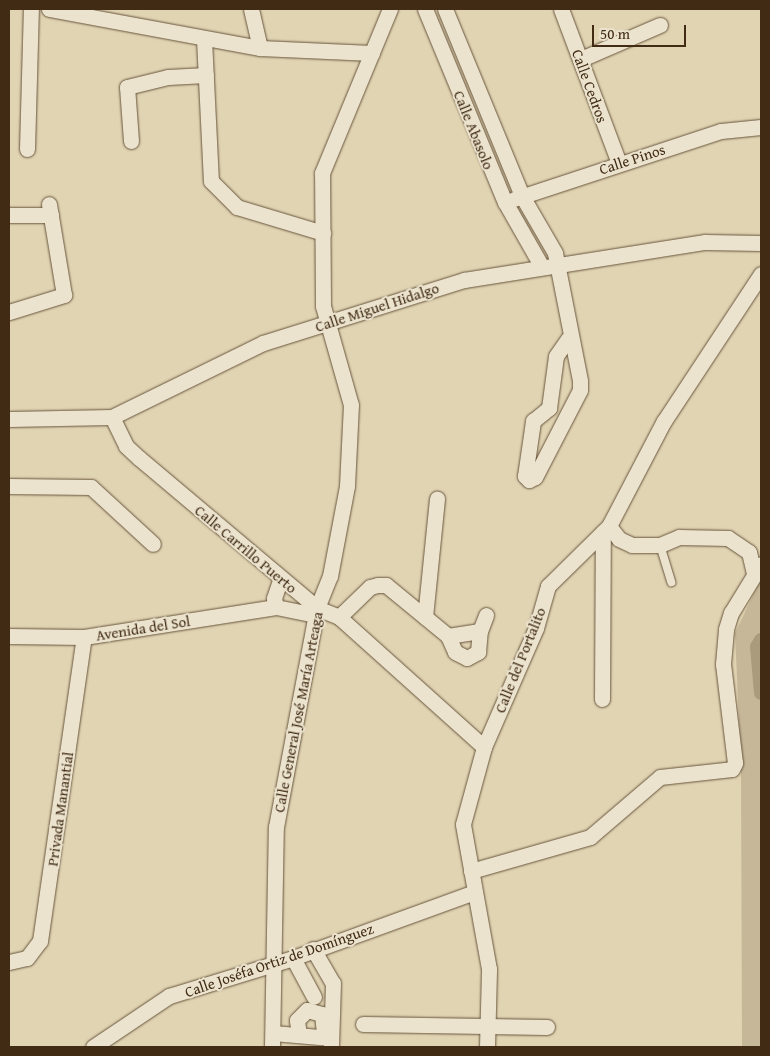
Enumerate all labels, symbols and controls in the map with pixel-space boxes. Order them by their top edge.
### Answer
scale bar [595,15,689,47]
text: 50 m [600,23,630,44]
street label: Calle Cedros [568,47,612,125]
street label: Calle Abasolo [450,88,498,172]
street label: Calle Pinos [597,140,667,178]
street label: Calle Miguel Hidalgo [313,278,441,336]
street label: Calle Carrillo Puerto [191,501,301,597]
street label: Calle del Portalito [491,605,549,715]
street label: Calle General José María Arteaga [270,610,326,814]
street label: Avenida del Sol [95,612,191,644]
street label: Privada Manantial [43,751,77,867]
street label: Calle Joséfa Ortiz de Domínguez [182,919,376,1001]

